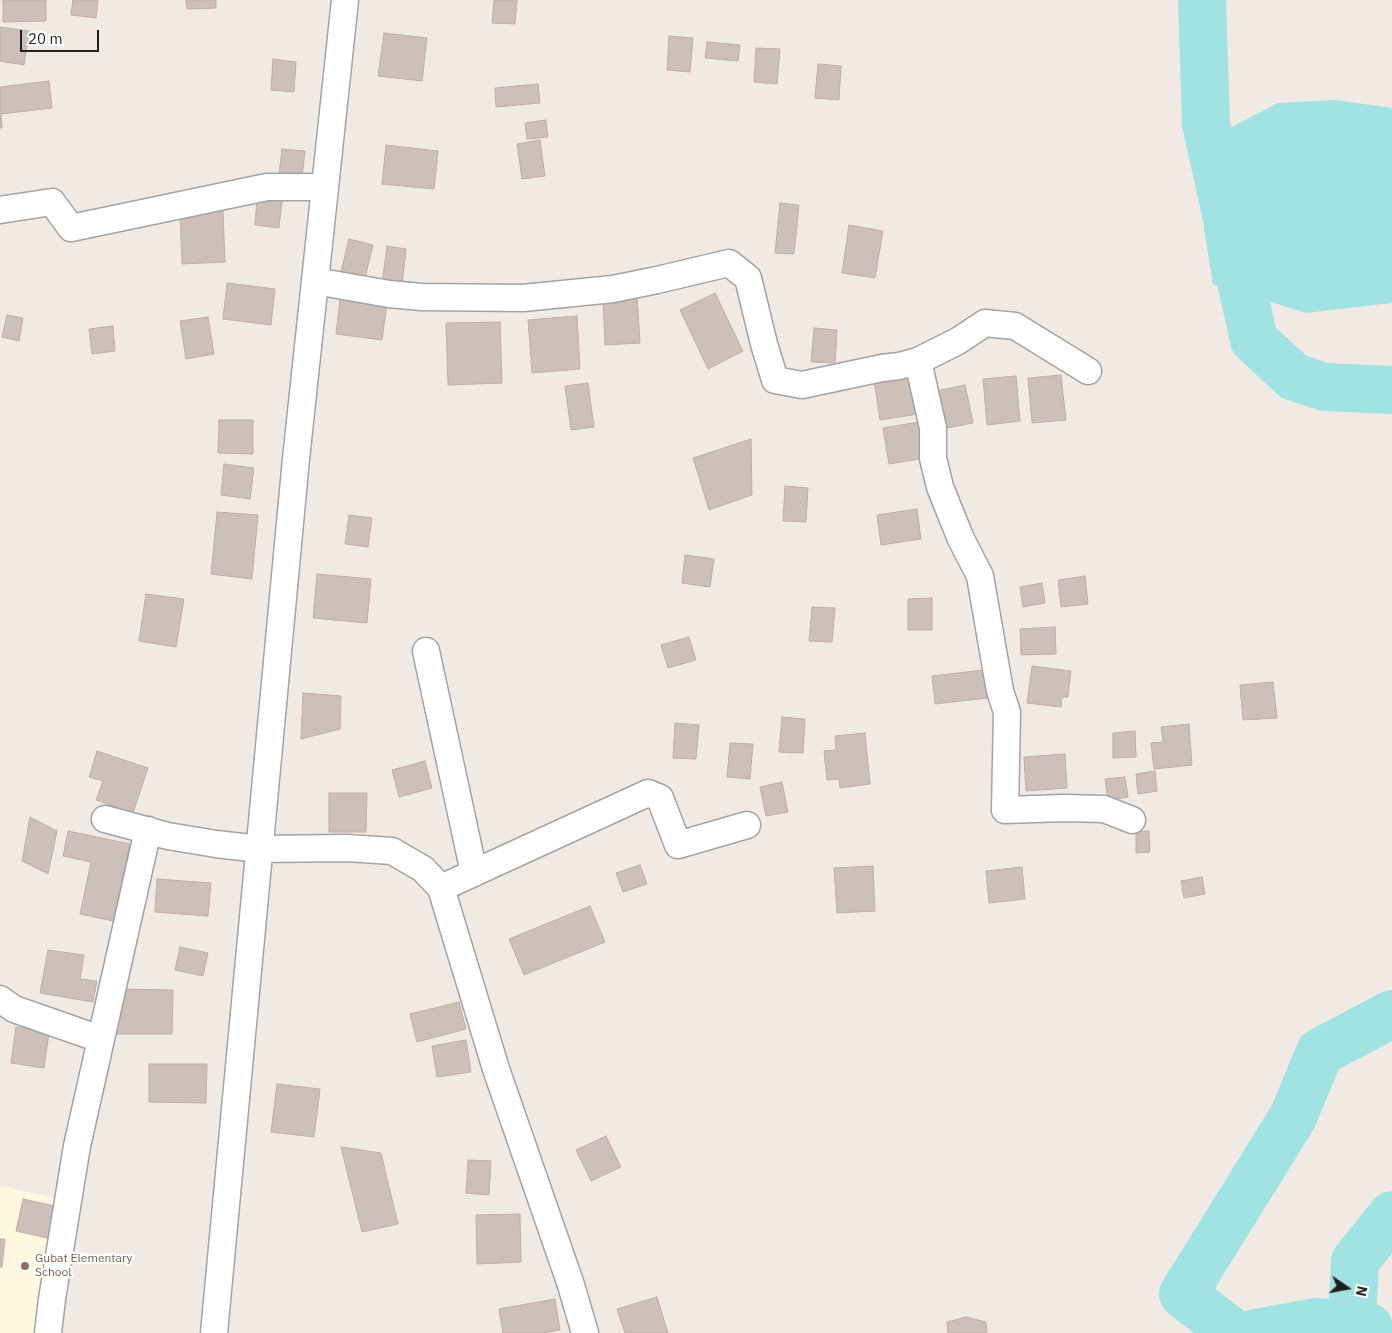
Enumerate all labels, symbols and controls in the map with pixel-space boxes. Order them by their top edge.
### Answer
scale bar [22,20,101,52]
text: 20 m [28,29,63,48]
place label: Gubat Elementary School [35,1252,132,1280]
marker: Gubat Elementary School [19,1260,31,1272]
north arrow [1322,1263,1372,1313]
text: N [1352,1284,1372,1298]

